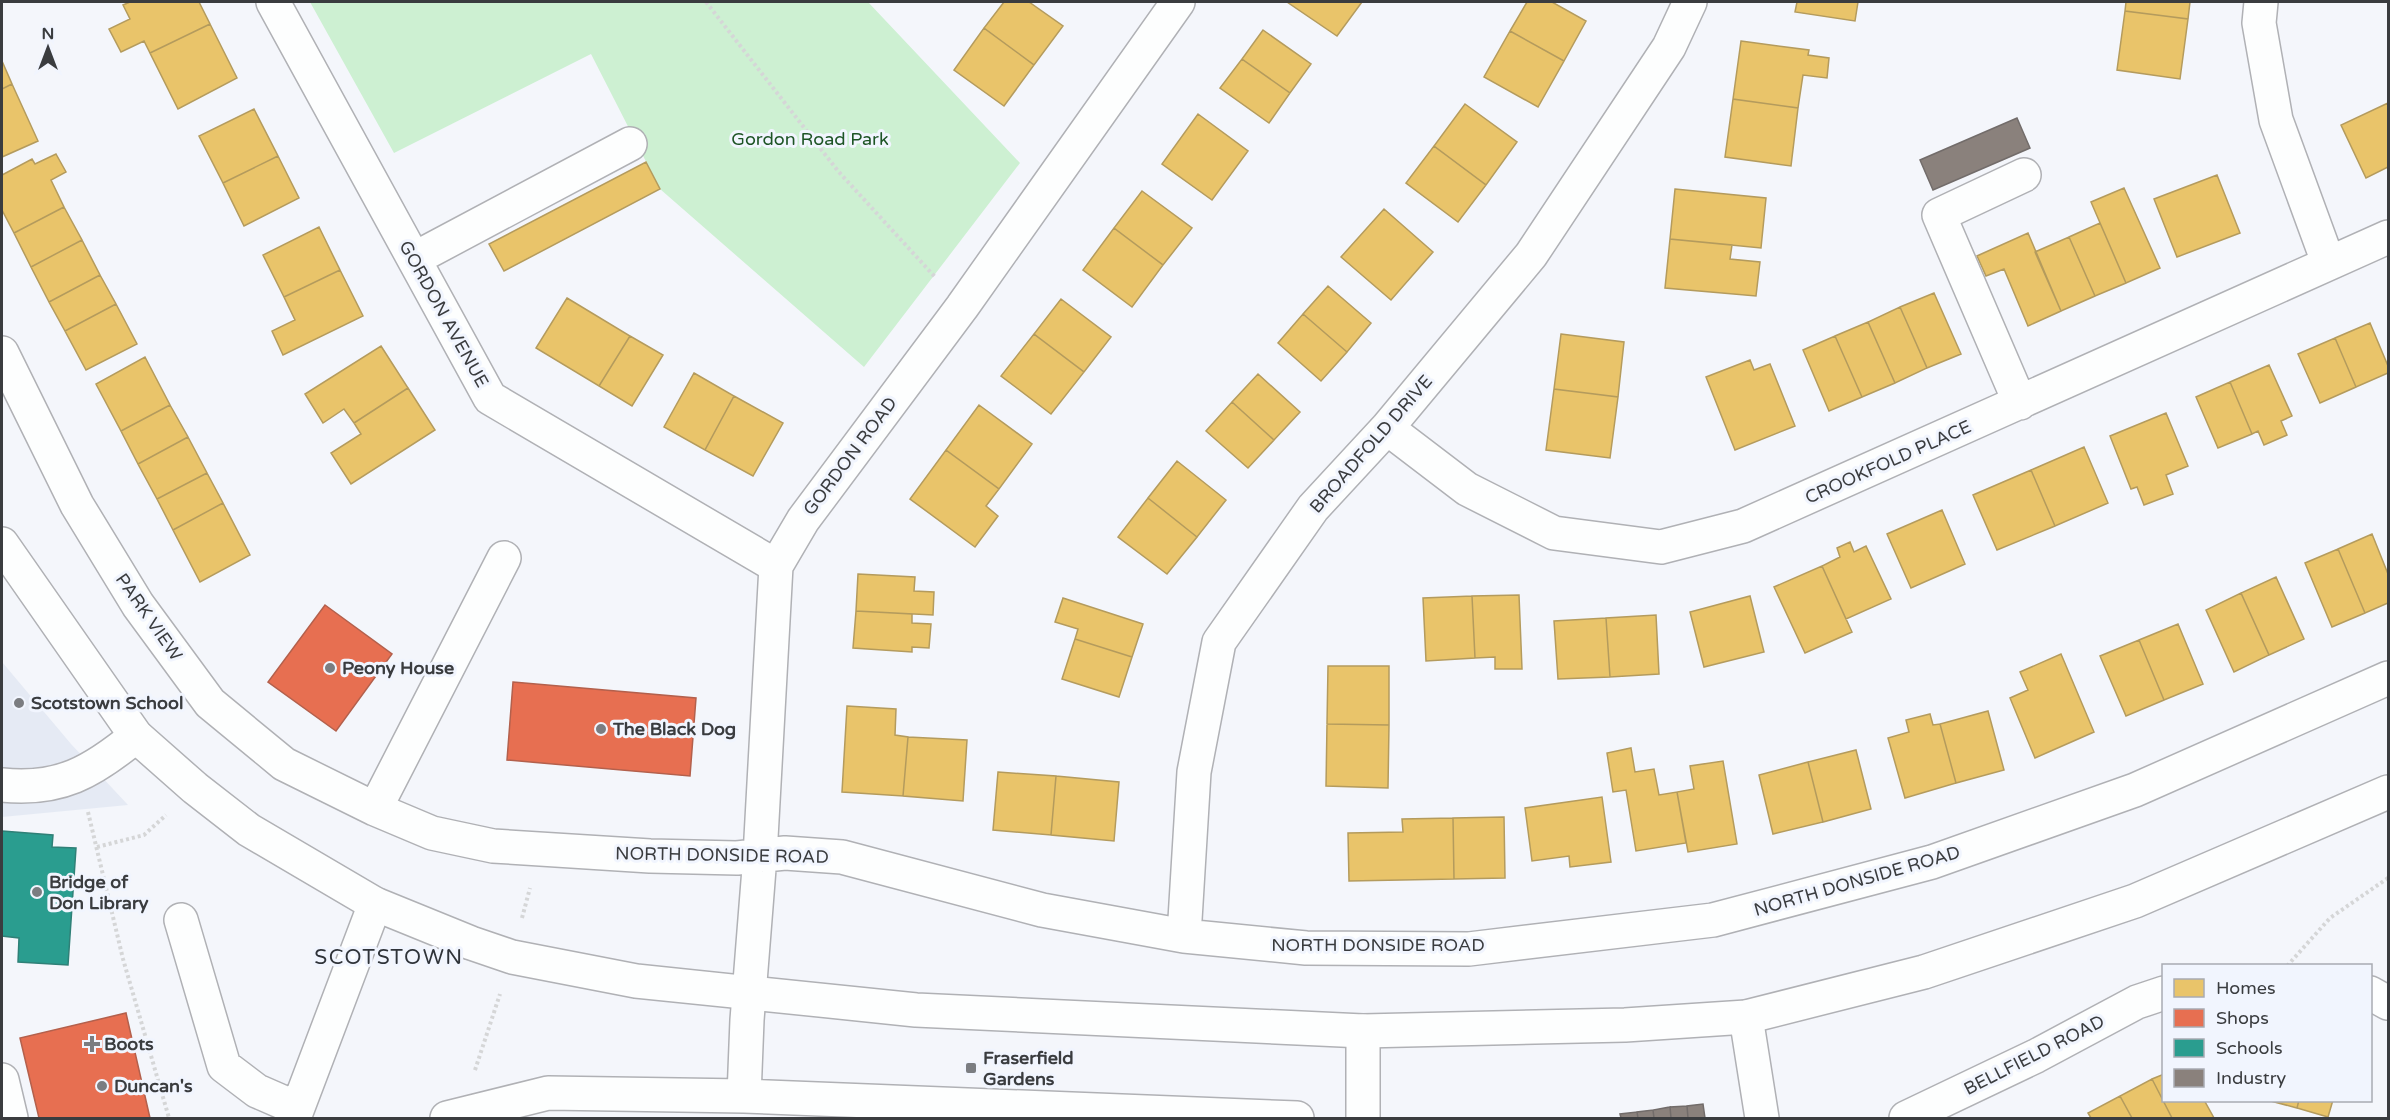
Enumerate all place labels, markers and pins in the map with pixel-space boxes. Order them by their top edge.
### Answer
place label: Peony House [342,657,454,679]
marker: Peony House [323,661,337,675]
place label: Scotstown School [31,692,183,714]
marker: Scotstown School [12,696,26,710]
place label: The Black Dog [612,718,736,740]
marker: The Black Dog [594,722,608,736]
place label: Bridge of Don Library [49,871,149,914]
marker: Bridge of Don Library [30,885,44,899]
place label: Boots [104,1033,154,1055]
marker: Boots [85,1037,99,1051]
place label: Fraserfield Gardens [983,1047,1074,1090]
marker: Fraserfield Gardens [964,1061,978,1075]
place label: Duncan's [114,1075,193,1097]
marker: Duncan's [95,1079,109,1093]

